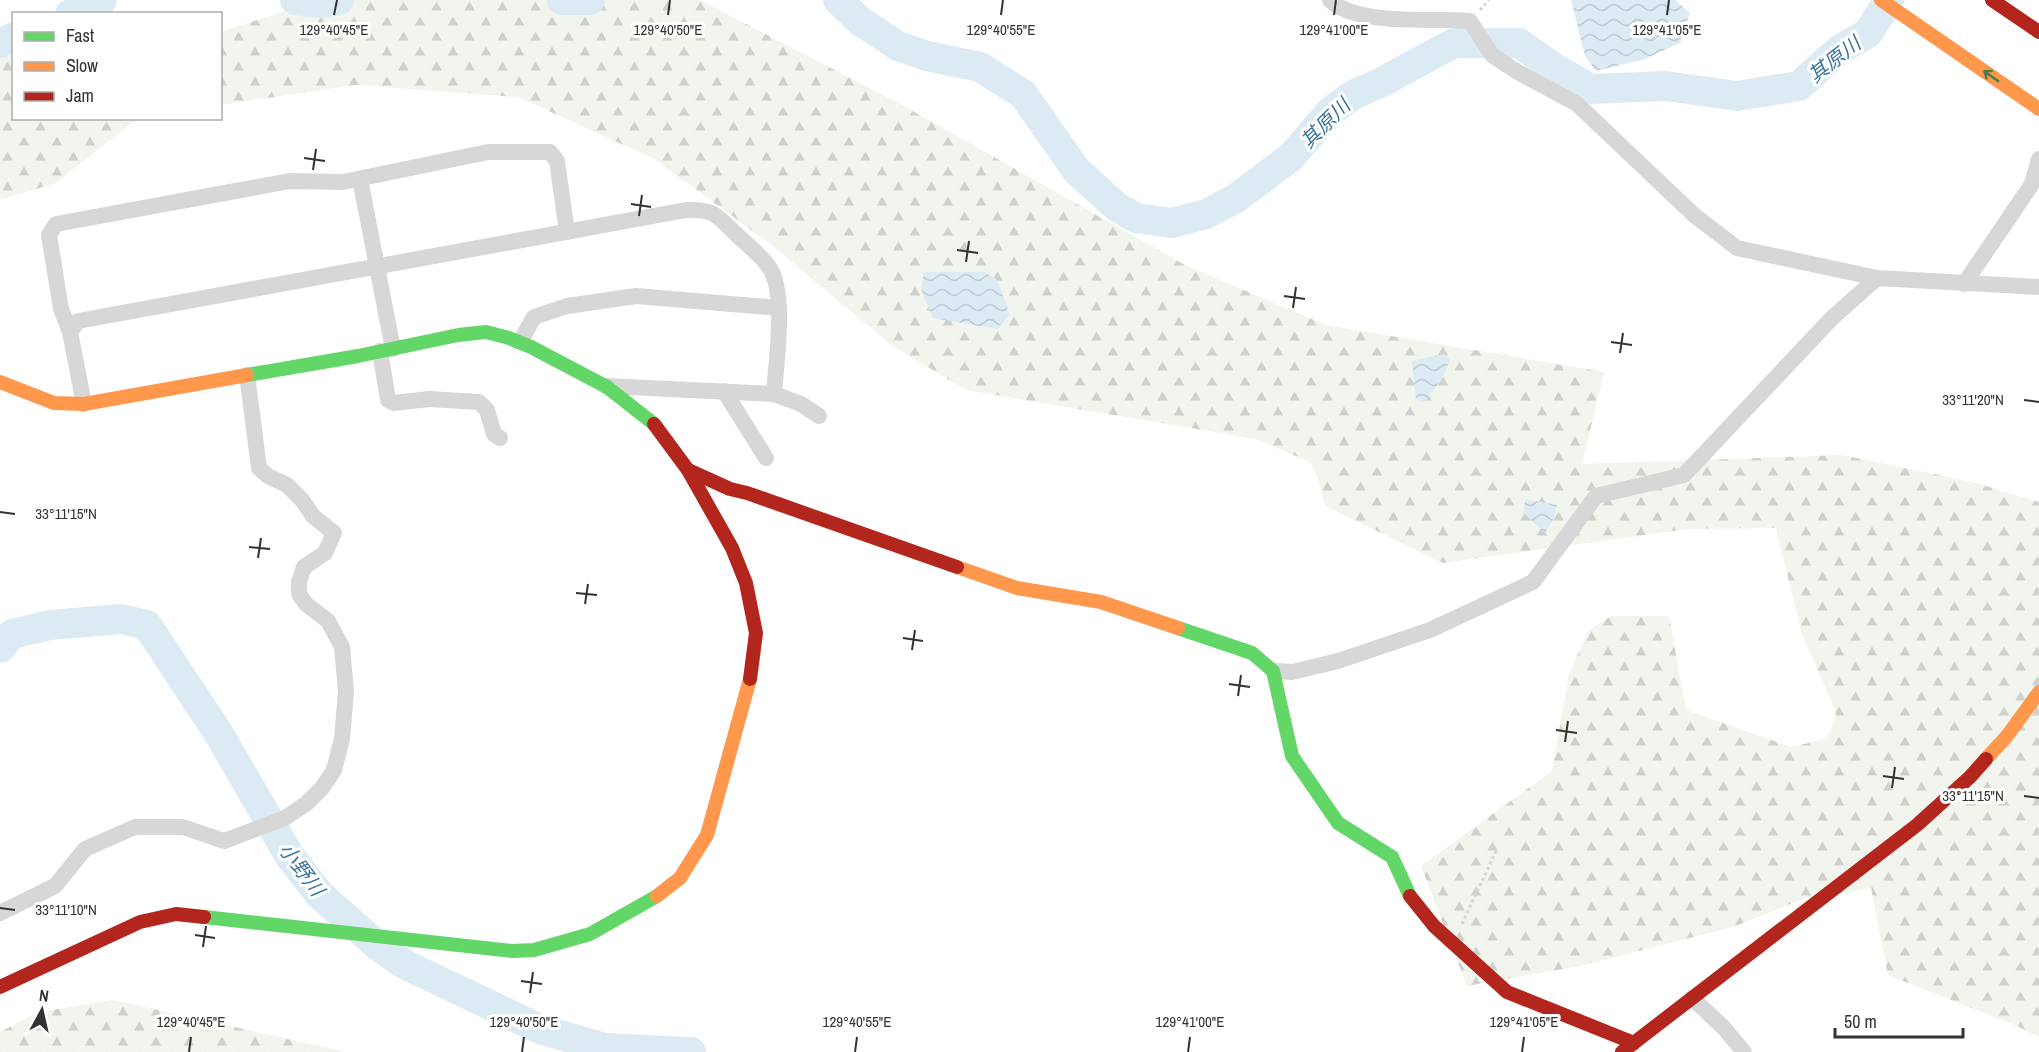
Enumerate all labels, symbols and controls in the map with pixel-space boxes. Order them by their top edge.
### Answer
legend [12,12,222,120]
text: 129°40'45"E [300,19,368,40]
text: 129°40'50"E [634,19,702,40]
text: 129°40'55"E [967,19,1035,40]
text: 129°41'00"E [1300,19,1368,40]
text: 129°41'05"E [1633,19,1701,40]
text: Fast [66,23,94,48]
water label: 其原川 [1802,29,1868,88]
text: Slow [66,53,98,78]
one-way arrow [1982,69,1999,82]
text: Jam [66,83,94,108]
water label: 其原川 [1294,91,1357,154]
text: 33°11'20"N [1942,389,2004,410]
text: 33°11'15"N [35,503,97,524]
text: 33°11'15"N [1942,785,2004,806]
water label: 小野川 [273,837,332,903]
text: 33°11'10"N [35,899,97,920]
north arrow [12,980,72,1040]
text: N [38,984,50,1007]
scale bar [1835,1001,1962,1039]
text: 50 m [1844,1009,1877,1034]
text: 129°40'45"E [157,1011,225,1032]
text: 129°40'50"E [490,1011,558,1032]
text: 129°40'55"E [823,1011,891,1032]
text: 129°41'00"E [1156,1011,1224,1032]
text: 129°41'05"E [1490,1011,1558,1032]

